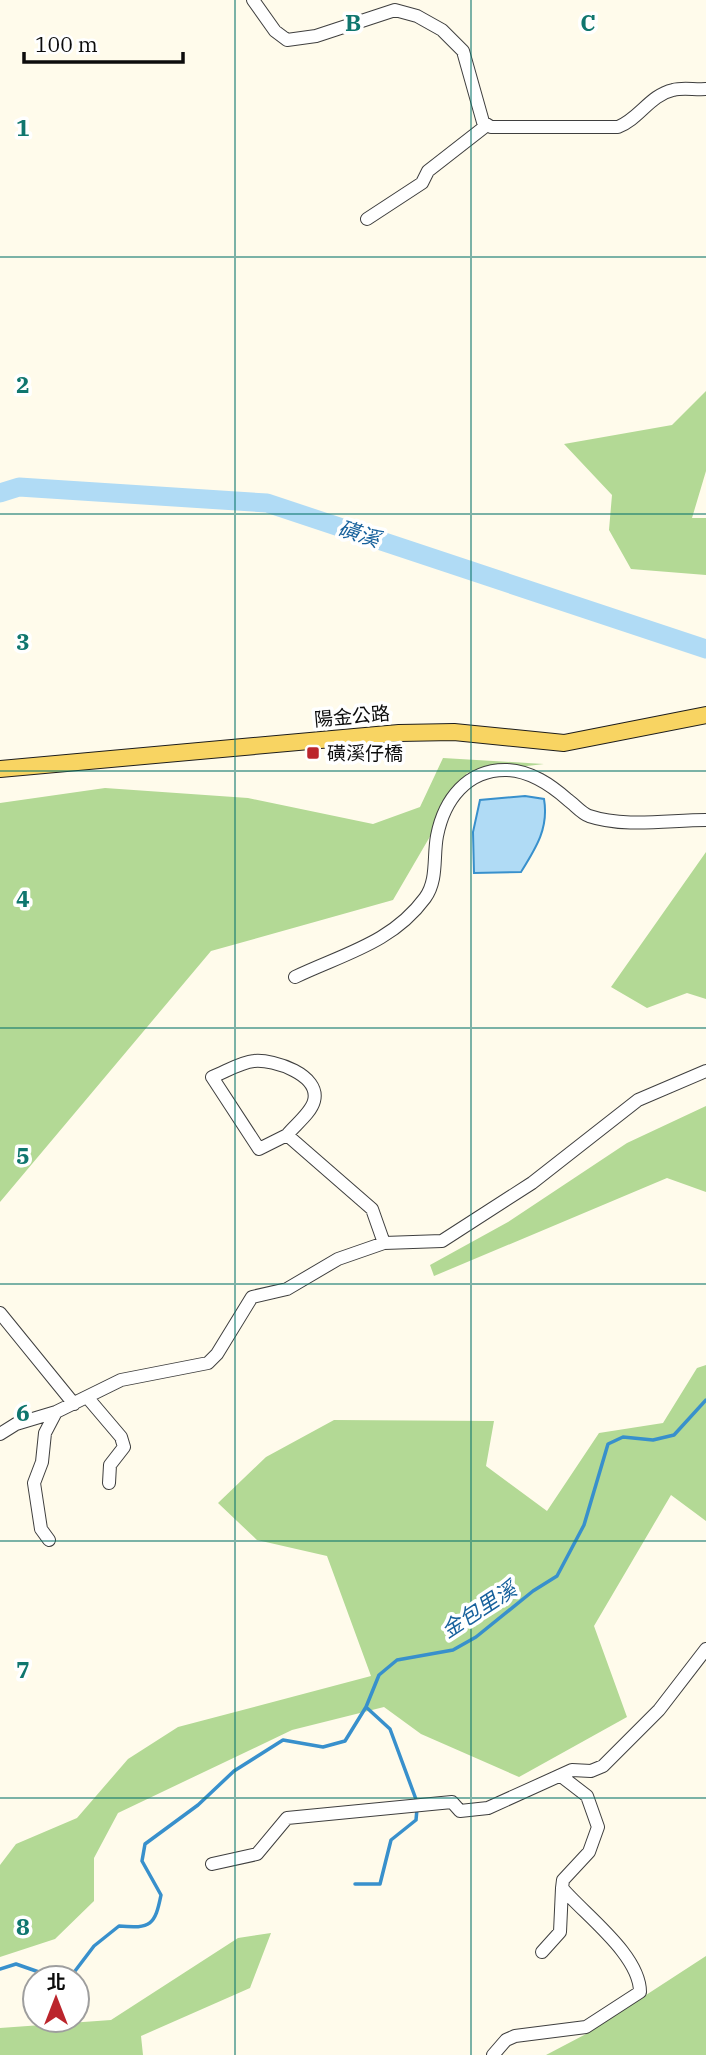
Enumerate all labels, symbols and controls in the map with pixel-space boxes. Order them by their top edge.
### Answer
text: B [345,7,361,37]
text: C [580,7,596,37]
scale bar [24,21,184,65]
text: 100 m [35,30,98,58]
text: 1 [16,112,30,142]
text: 2 [16,369,30,399]
water label: 磺溪 [335,513,386,554]
text: 3 [16,626,30,656]
street label: 陽金公路 [313,701,391,731]
place label: 磺溪仔橋 [327,741,403,765]
marker: 磺溪仔橋 [305,745,321,761]
text: 4 [16,883,30,913]
text: 5 [16,1140,30,1170]
text: 6 [16,1397,30,1427]
water label: 金包里溪 [436,1573,524,1644]
text: 7 [16,1654,30,1684]
text: 8 [16,1911,30,1941]
north arrow [21,1964,91,2034]
text: 北 [46,1970,66,1994]

